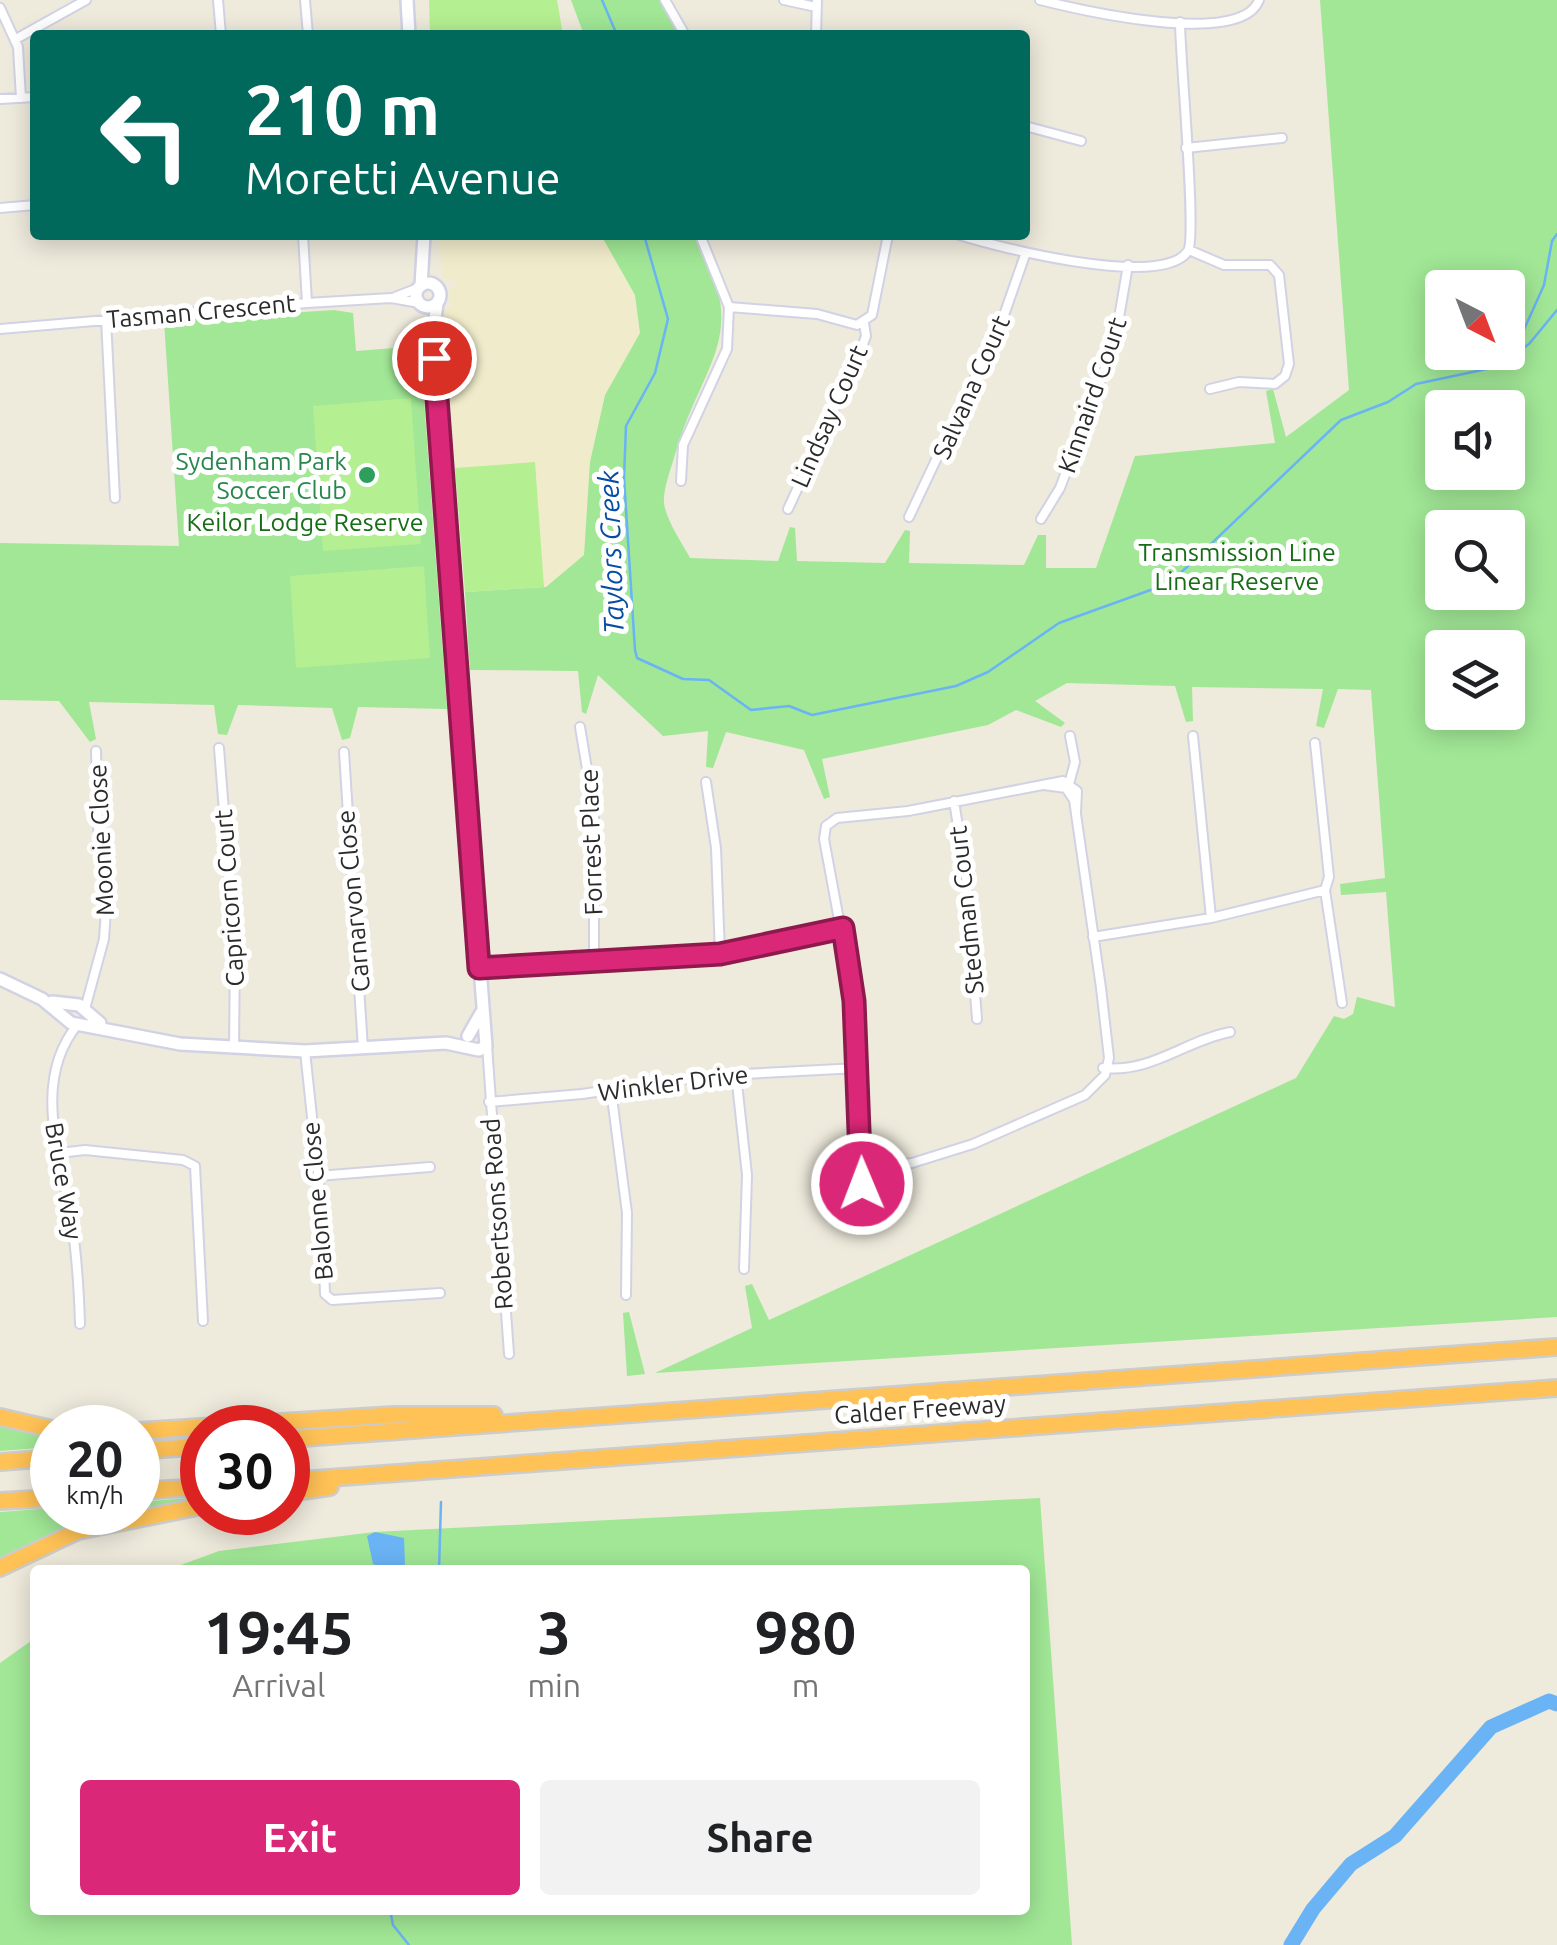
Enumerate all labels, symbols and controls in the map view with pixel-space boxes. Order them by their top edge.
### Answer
icon: left [80,70,210,200]
text: 210 m [245,70,440,148]
text: Moretti Avenue [245,152,561,203]
north arrow [1425,270,1525,370]
map controls [1425,270,1525,730]
street label: Tasman Crescent [105,289,297,333]
street label: Salvana Court [927,311,1015,463]
street label: Kinnaird Court [1052,313,1132,476]
pin [392,316,477,401]
icon: arrive [407,331,462,386]
street label: Lindsay Court [785,340,873,491]
button: sound [1425,390,1525,490]
place label: Sydenham Park Soccer Club [175,447,347,504]
marker: Sydenham Park Soccer Club [356,464,378,486]
water label: Taylors Creek [592,469,629,635]
park label: Keilor Lodge Reserve [187,508,423,536]
button: search [1425,510,1525,610]
park label: Transmission Line Linear Reserve [1138,538,1336,595]
button: layers [1425,630,1525,730]
street label: Moonie Close [83,763,119,917]
street label: Forrest Place [574,768,608,916]
street label: Capricorn Court [209,808,249,988]
street label: Carnarvon Close [331,809,375,993]
street label: Stedman Court [943,824,989,996]
street label: Winkler Drive [596,1060,750,1106]
street label: Robertsons Road [476,1117,518,1311]
street label: Bruce Way [40,1120,88,1242]
street label: Balonne Close [296,1121,338,1281]
position arrow [810,1132,914,1236]
street label: Calder Freeway [833,1389,1007,1429]
speed limit sign: 30 [180,1405,310,1535]
text: 20 [67,1430,123,1486]
text: km/h [66,1481,124,1509]
text: 19:45 [204,1598,354,1665]
text: 3 [537,1598,571,1665]
text: 980 [755,1598,856,1665]
text: Arrival [232,1667,325,1703]
text: min [527,1667,581,1703]
text: m [792,1667,819,1703]
button: Exit [80,1780,520,1895]
button: Share [540,1780,980,1895]

